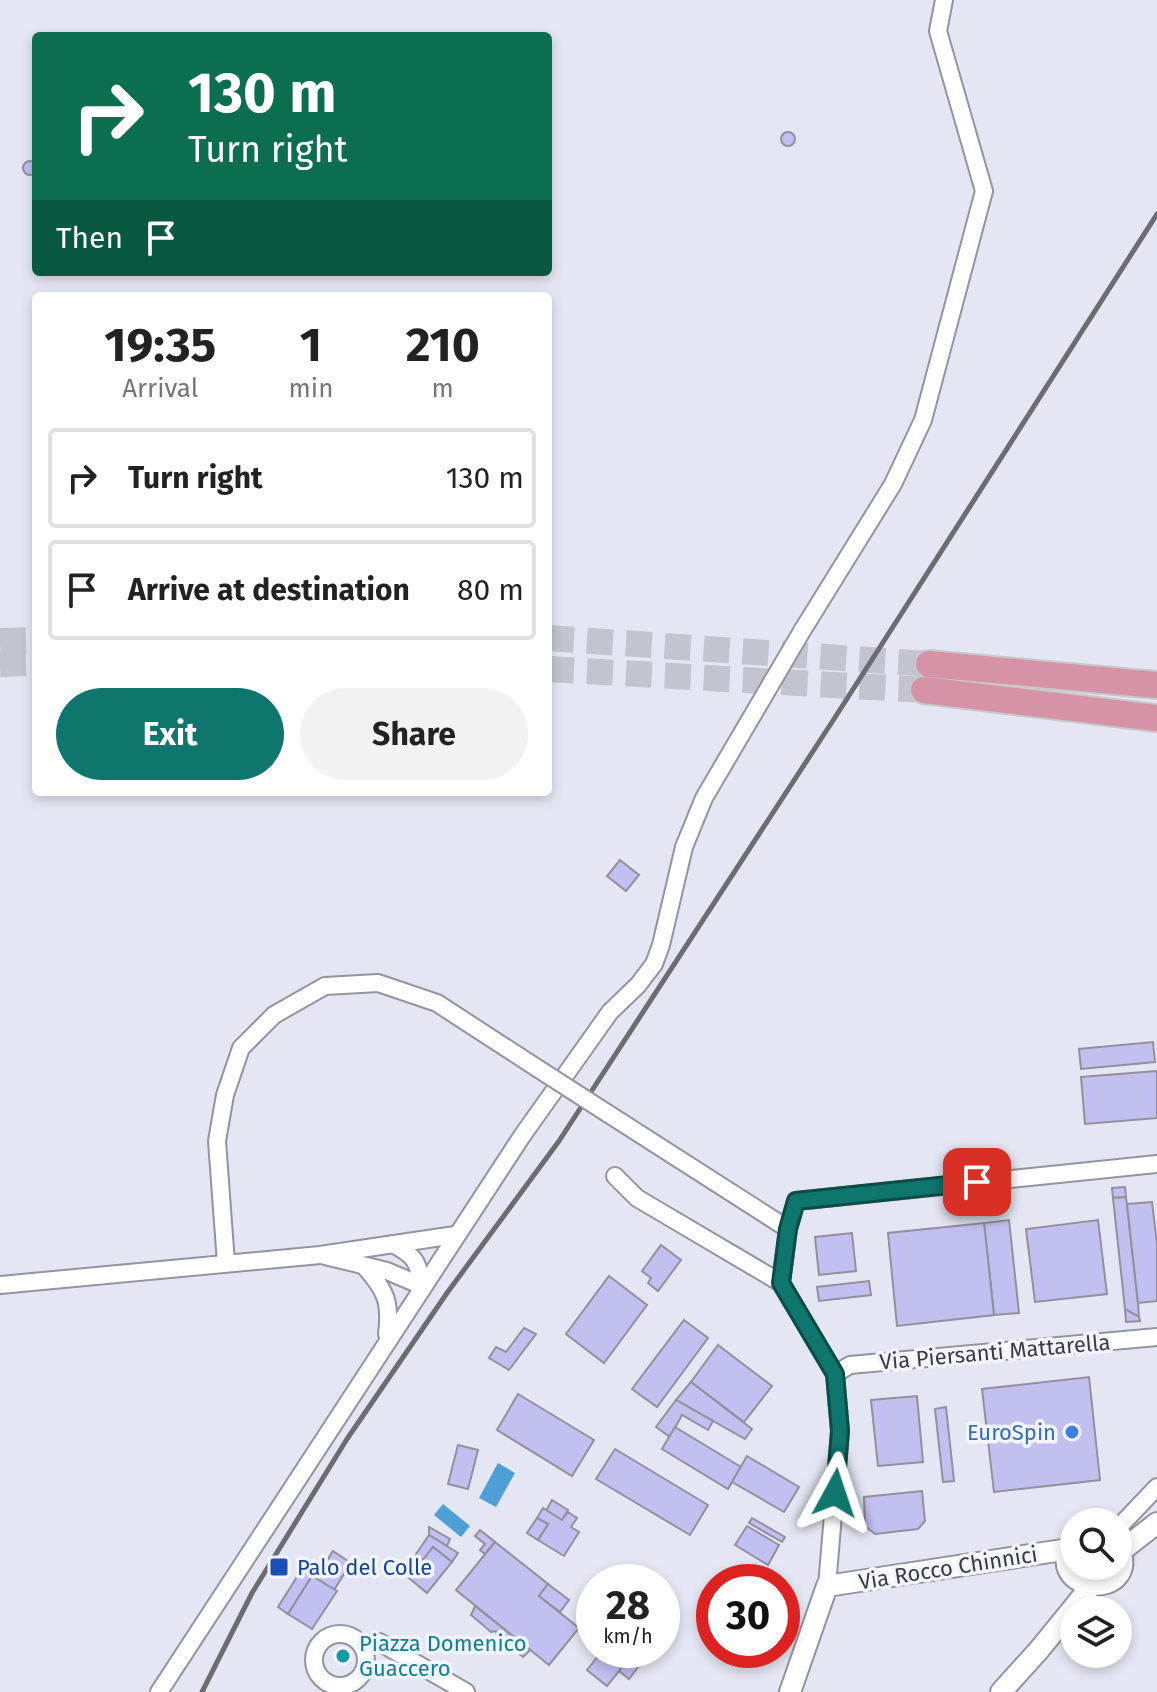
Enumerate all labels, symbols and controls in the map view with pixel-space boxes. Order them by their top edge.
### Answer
text: 130 m [188,60,336,127]
icon: right [56,64,160,168]
text: Turn right [188,128,348,172]
icon: arrive [139,216,183,260]
text: Then [56,220,123,256]
text: 19:35 [104,316,216,374]
text: 1 [300,316,322,374]
text: 210 [406,316,480,374]
text: Arrival [122,373,198,404]
text: min [289,373,333,404]
text: m [432,373,454,404]
icon: right [60,456,104,500]
text: Turn right [128,460,263,496]
text: 130 m [446,460,524,496]
icon: arrive [60,568,104,612]
text: Arrive at destination [128,572,410,608]
text: 80 m [457,572,524,608]
button: Exit [56,688,284,780]
button: Share [300,688,528,780]
pin [943,1148,1011,1216]
icon: arrive [955,1160,999,1204]
street label: Via Piersanti Mattarella [878,1328,1112,1376]
place label: EuroSpin [967,1419,1056,1446]
marker: EuroSpin [1063,1423,1081,1441]
position arrow [793,1451,877,1535]
map controls [1060,1508,1132,1668]
button: search [1060,1508,1132,1580]
street label: Via Rocco Chinnici [857,1541,1039,1595]
place label: Palo del Colle [297,1554,432,1581]
marker: Palo del Colle [268,1556,290,1578]
speed limit sign: 30 [696,1564,800,1668]
text: 28 [606,1582,650,1630]
button: layers [1060,1596,1132,1668]
text: km/h [603,1624,653,1648]
place label: Piazza Domenico Guaccero [359,1630,527,1682]
marker: Piazza Domenico Guaccero [334,1647,352,1665]

